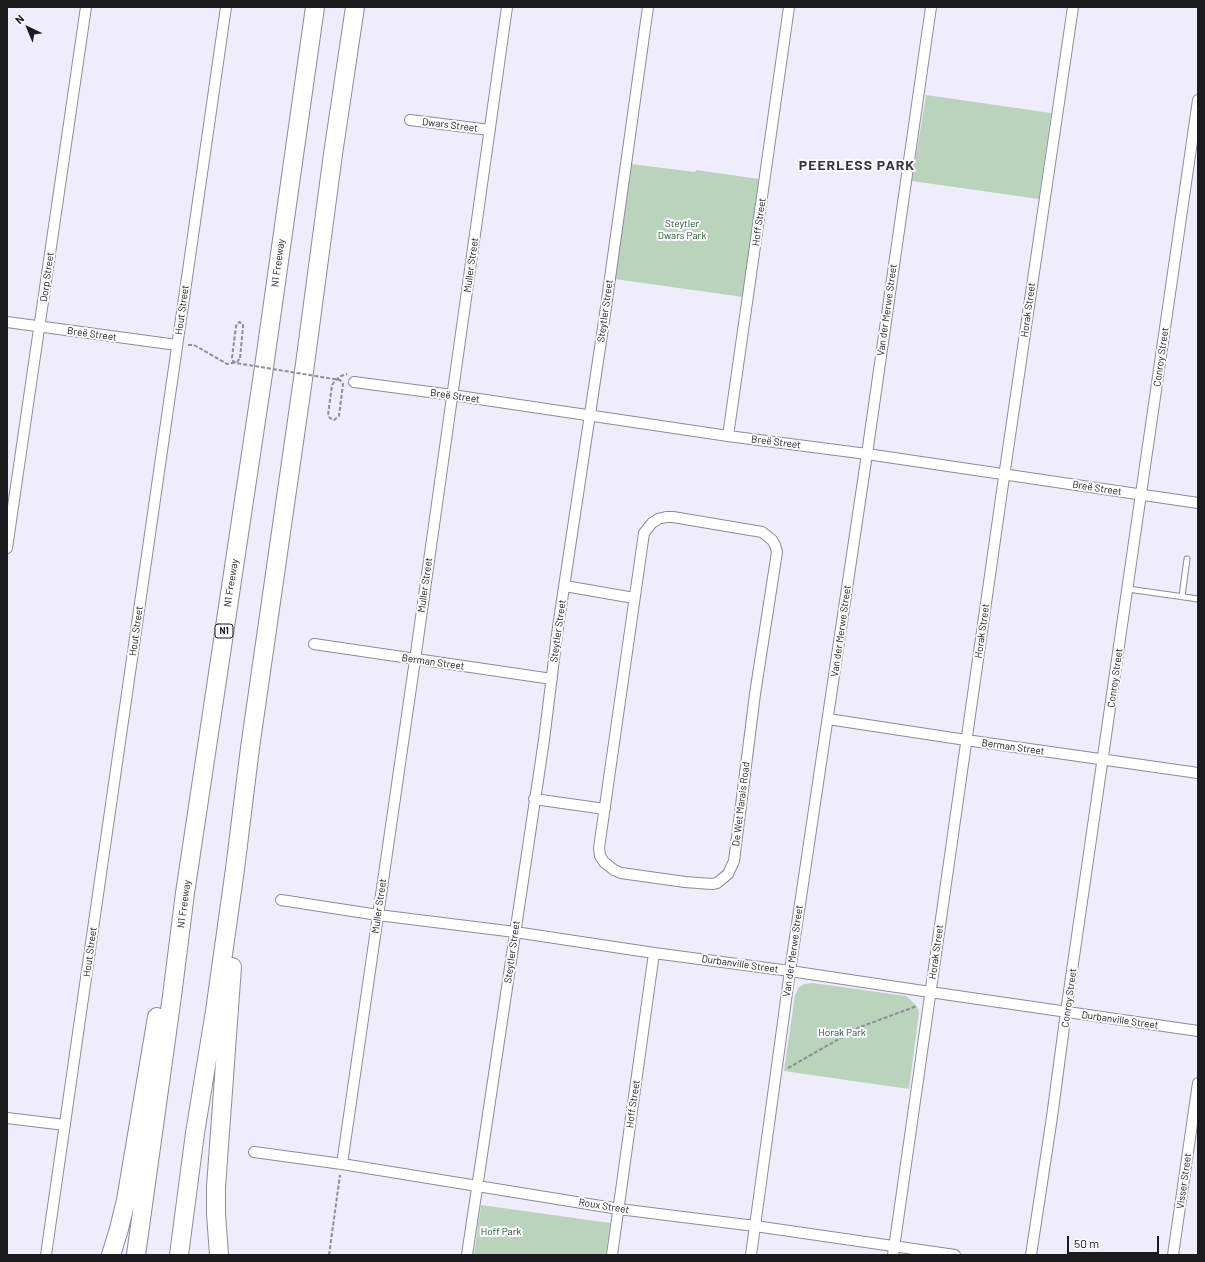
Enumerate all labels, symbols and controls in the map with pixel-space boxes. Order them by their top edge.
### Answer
north arrow [8,8,48,48]
text: N [12,12,26,26]
street label: Dwars Street [421,116,479,134]
district label: PEERLESS PARK [799,157,915,173]
street label: Hoff Street [750,197,768,247]
park label: Steytler Dwars Park [658,218,706,242]
street label: Muller Street [461,237,481,293]
street label: N1 Freeway [269,238,287,288]
street label: Dorp Street [38,251,56,303]
street label: Van der Merwe Street [875,263,899,357]
street label: Steytler Street [595,279,615,343]
street label: Horak Street [1018,282,1038,338]
street label: Hout Street [173,284,191,336]
street label: Breë Street [66,325,118,343]
street label: Conroy Street [1151,327,1171,387]
street label: Breë Street [429,387,481,405]
street label: Breë Street [751,433,801,451]
street label: Breë Street [1071,478,1123,498]
street label: Muller Street [415,557,435,613]
street label: N1 Freeway [221,558,241,608]
street label: Van der Merwe Street [829,584,853,678]
street label: Steytler Street [548,599,568,663]
street label: Horak Street [972,603,992,659]
street label: Hout Street [127,605,145,657]
road number: N1 [215,624,233,638]
street label: Conroy Street [1105,648,1125,708]
street label: Berman Street [401,652,465,672]
street label: Berman Street [981,737,1045,757]
street label: De Wet Marais Road [730,761,752,847]
street label: Muller Street [369,878,389,934]
street label: N1 Freeway [175,879,193,929]
street label: Van der Merwe Street [781,904,805,998]
street label: Steytler Street [502,920,522,984]
street label: Horak Street [926,924,946,980]
street label: Hout Street [81,926,99,978]
street label: Durbanville Street [701,953,779,975]
street label: Conroy Street [1059,968,1079,1028]
street label: Durbanville Street [1081,1009,1159,1031]
park label: Horak Park [818,1027,866,1039]
street label: Hoff Street [624,1079,642,1129]
street label: Visser Street [1174,1152,1194,1210]
street label: Roux Street [578,1196,630,1216]
park label: Hoff Park [481,1226,521,1238]
scale bar [1069,1228,1161,1254]
text: 50 m [1074,1236,1099,1250]

